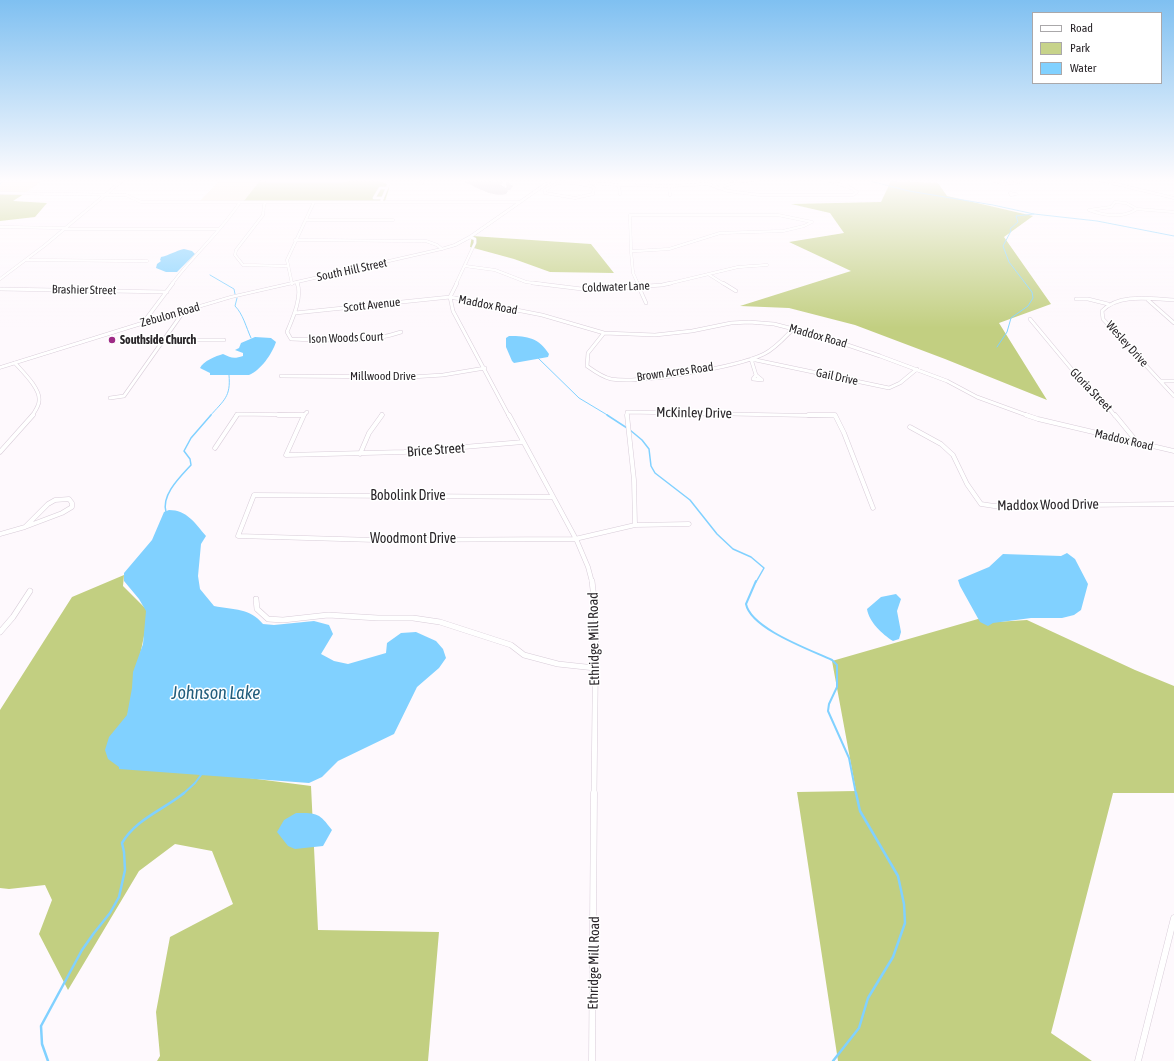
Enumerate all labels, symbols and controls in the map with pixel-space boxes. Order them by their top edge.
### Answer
legend [1032,12,1162,84]
text: Road [1070,21,1093,35]
text: Park [1070,41,1090,55]
text: Water [1070,61,1096,75]
street label: South Hill Street [316,256,388,284]
street label: Coldwater Lane [582,279,650,295]
street label: Brashier Street [52,282,116,298]
street label: Maddox Road [457,292,519,318]
street label: Scott Avenue [343,295,401,315]
street label: Zebulon Road [139,300,201,330]
street label: Wesley Drive [1103,318,1151,370]
street label: Maddox Road [787,321,849,351]
street label: Ison Woods Court [308,329,384,347]
place label: Southside Church [120,333,196,347]
marker: Southside Church [107,335,117,345]
street label: Brown Acres Road [636,359,714,385]
street label: Gloria Street [1067,365,1115,415]
street label: Gail Drive [815,366,859,388]
street label: Millwood Drive [350,369,416,383]
street label: McKinley Drive [656,404,732,422]
street label: Maddox Road [1093,426,1155,454]
street label: Brice Street [406,440,466,460]
street label: Bobolink Drive [370,488,446,504]
street label: Maddox Wood Drive [997,496,1099,514]
street label: Woodmont Drive [370,531,456,547]
street label: Ethridge Mill Road [585,592,603,686]
water label: Johnson Lake [172,682,260,704]
street label: Ethridge Mill Road [585,916,603,1010]

